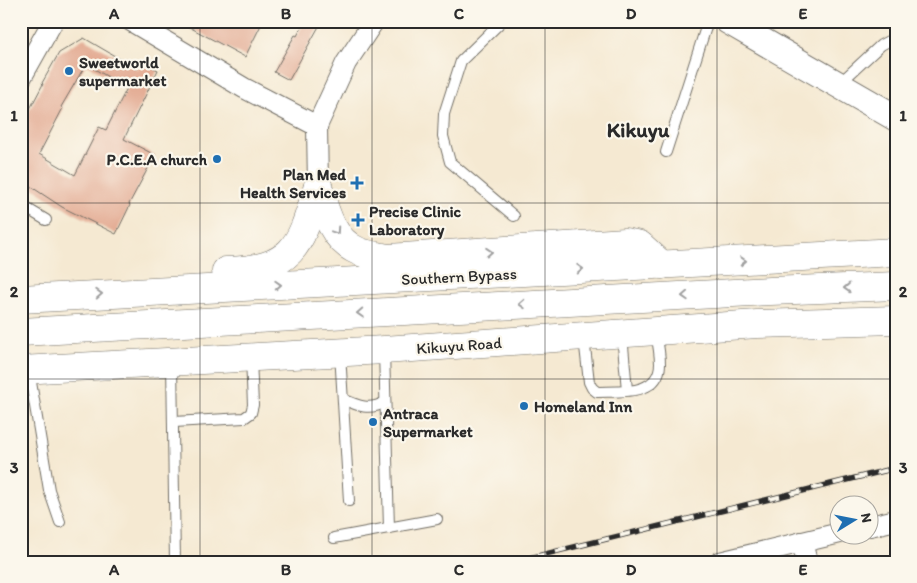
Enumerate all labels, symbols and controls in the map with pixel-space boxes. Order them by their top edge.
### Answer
text: A [108,4,120,23]
text: B [281,4,292,23]
text: C [454,4,465,23]
text: D [626,4,637,23]
text: E [799,4,808,23]
place label: Sweetworld supermarket [79,53,167,91]
marker: Sweetworld supermarket [63,65,75,77]
text: 1 [10,106,18,125]
text: 1 [899,106,907,125]
district label: Kikuyu [607,117,670,143]
place label: P.C.E.A church [107,150,208,169]
marker: P.C.E.A church [211,153,223,165]
place label: Plan Med Health Services [240,165,346,202]
marker: Plan Med Health Services [350,176,364,190]
place label: Precise Clinic Laboratory [369,202,462,240]
marker: Precise Clinic Laboratory [351,213,365,227]
one-way arrow [329,226,339,235]
one-way arrow [485,246,493,257]
one-way arrow [739,256,747,267]
street label: Southern Bypass [401,264,517,289]
one-way arrow [577,264,585,275]
one-way arrow [275,280,283,291]
text: 2 [10,282,19,301]
text: 2 [899,282,908,301]
one-way arrow [843,283,851,294]
one-way arrow [95,289,103,300]
one-way arrow [680,290,688,301]
one-way arrow [518,299,526,310]
one-way arrow [356,308,364,319]
street label: Kikuyu Road [416,333,503,358]
place label: Homeland Inn [534,397,633,416]
marker: Homeland Inn [518,400,530,412]
place label: Antraca Supermarket [382,404,473,442]
marker: Antraca Supermarket [367,416,379,428]
text: 3 [10,458,19,477]
text: 3 [899,458,908,477]
north arrow [830,496,880,546]
text: N [857,512,876,524]
text: A [108,560,120,579]
text: B [281,560,292,579]
text: C [454,560,465,579]
text: D [626,560,637,579]
text: E [799,560,808,579]

